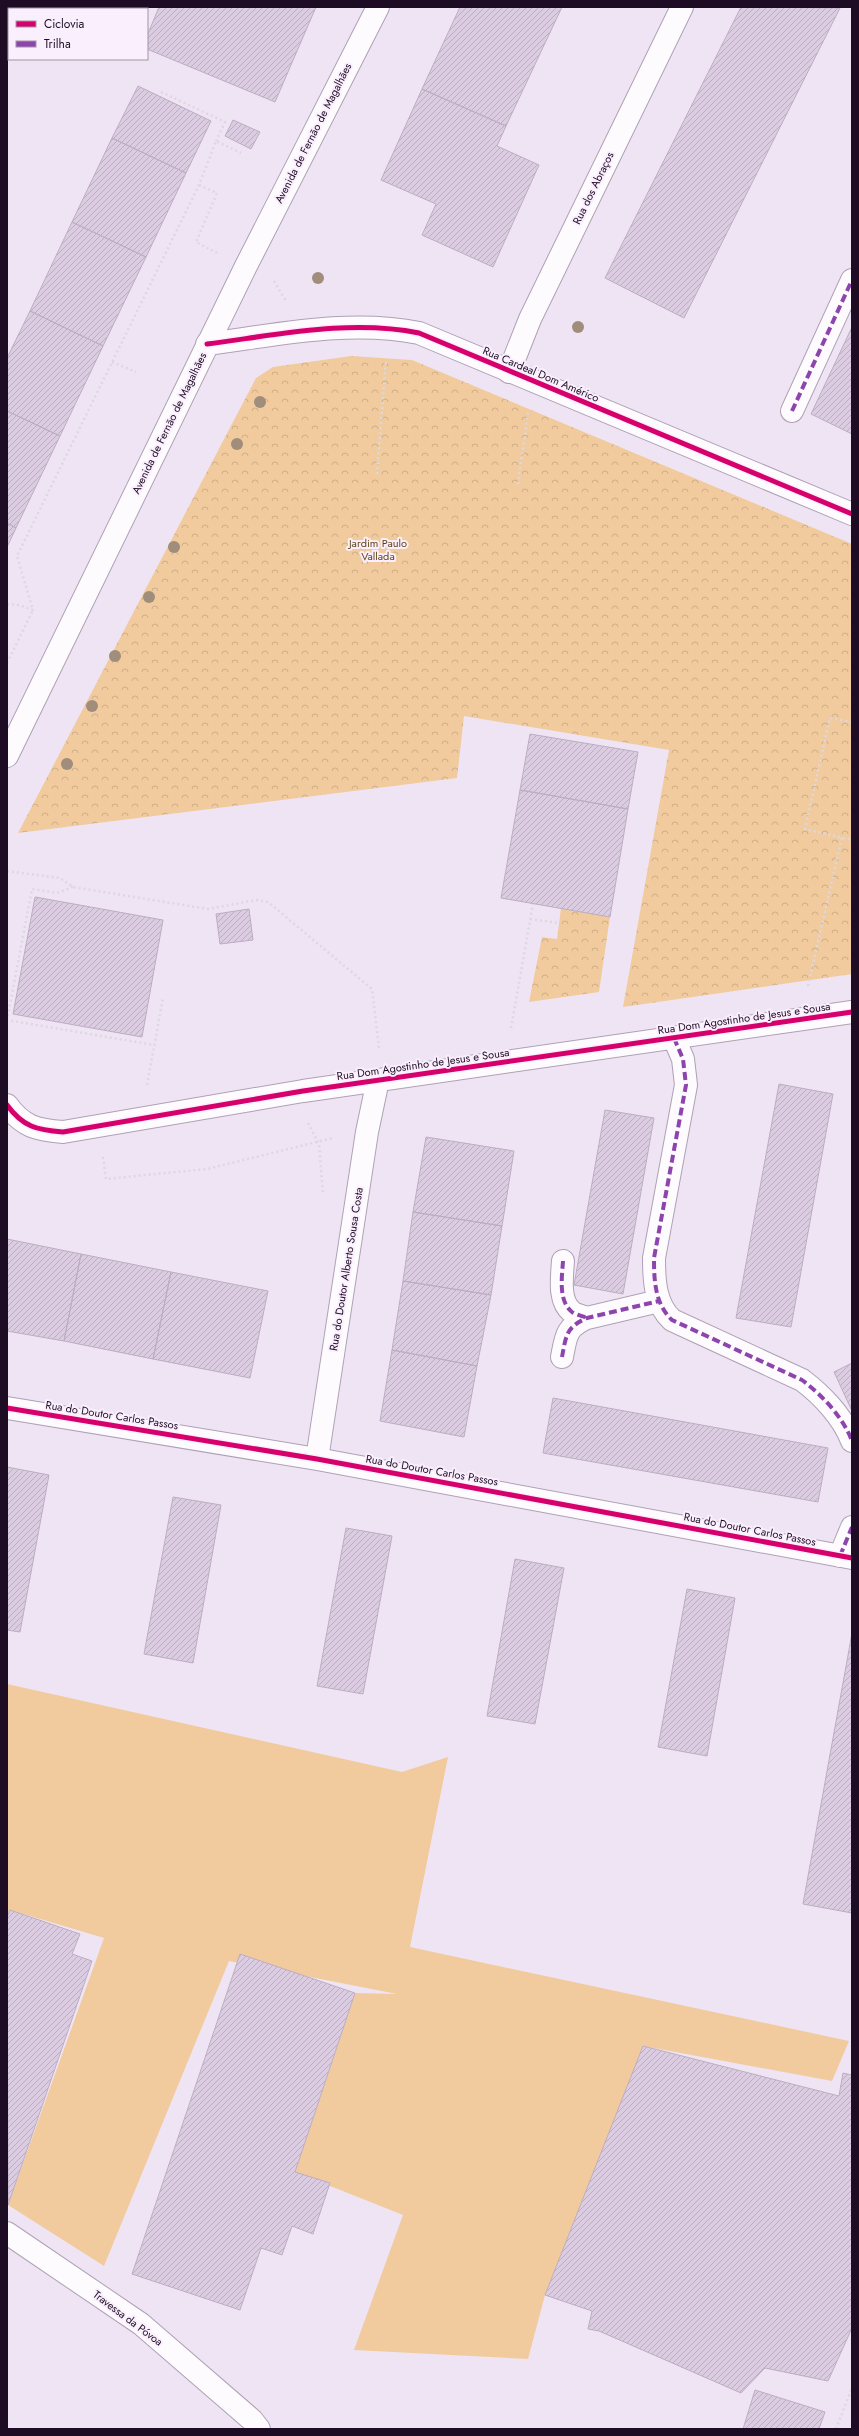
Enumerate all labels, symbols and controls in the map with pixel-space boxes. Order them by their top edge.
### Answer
legend [8,8,148,60]
text: Ciclovia [44,15,85,33]
text: Trilha [44,35,71,53]
street label: Avenida de Fernão de Magalhães [271,60,356,206]
street label: Rua dos Abraços [569,149,618,227]
street label: Rua Cardeal Dom Américo [480,342,602,406]
street label: Avenida de Fernão de Magalhães [128,349,211,496]
park label: Jardim Paulo Vallada [347,535,407,564]
street label: Rua Dom Agostinho de Jesus e Sousa [657,998,831,1038]
street label: Rua Dom Agostinho de Jesus e Sousa [336,1044,510,1084]
street label: Rua do Doutor Alberto Sousa Costa [325,1186,367,1352]
street label: Rua do Doutor Carlos Passos [44,1397,180,1433]
street label: Rua do Doutor Carlos Passos [365,1450,500,1490]
street label: Rua do Doutor Carlos Passos [683,1508,818,1550]
street label: Travessa da Póvoa [90,2287,166,2349]

